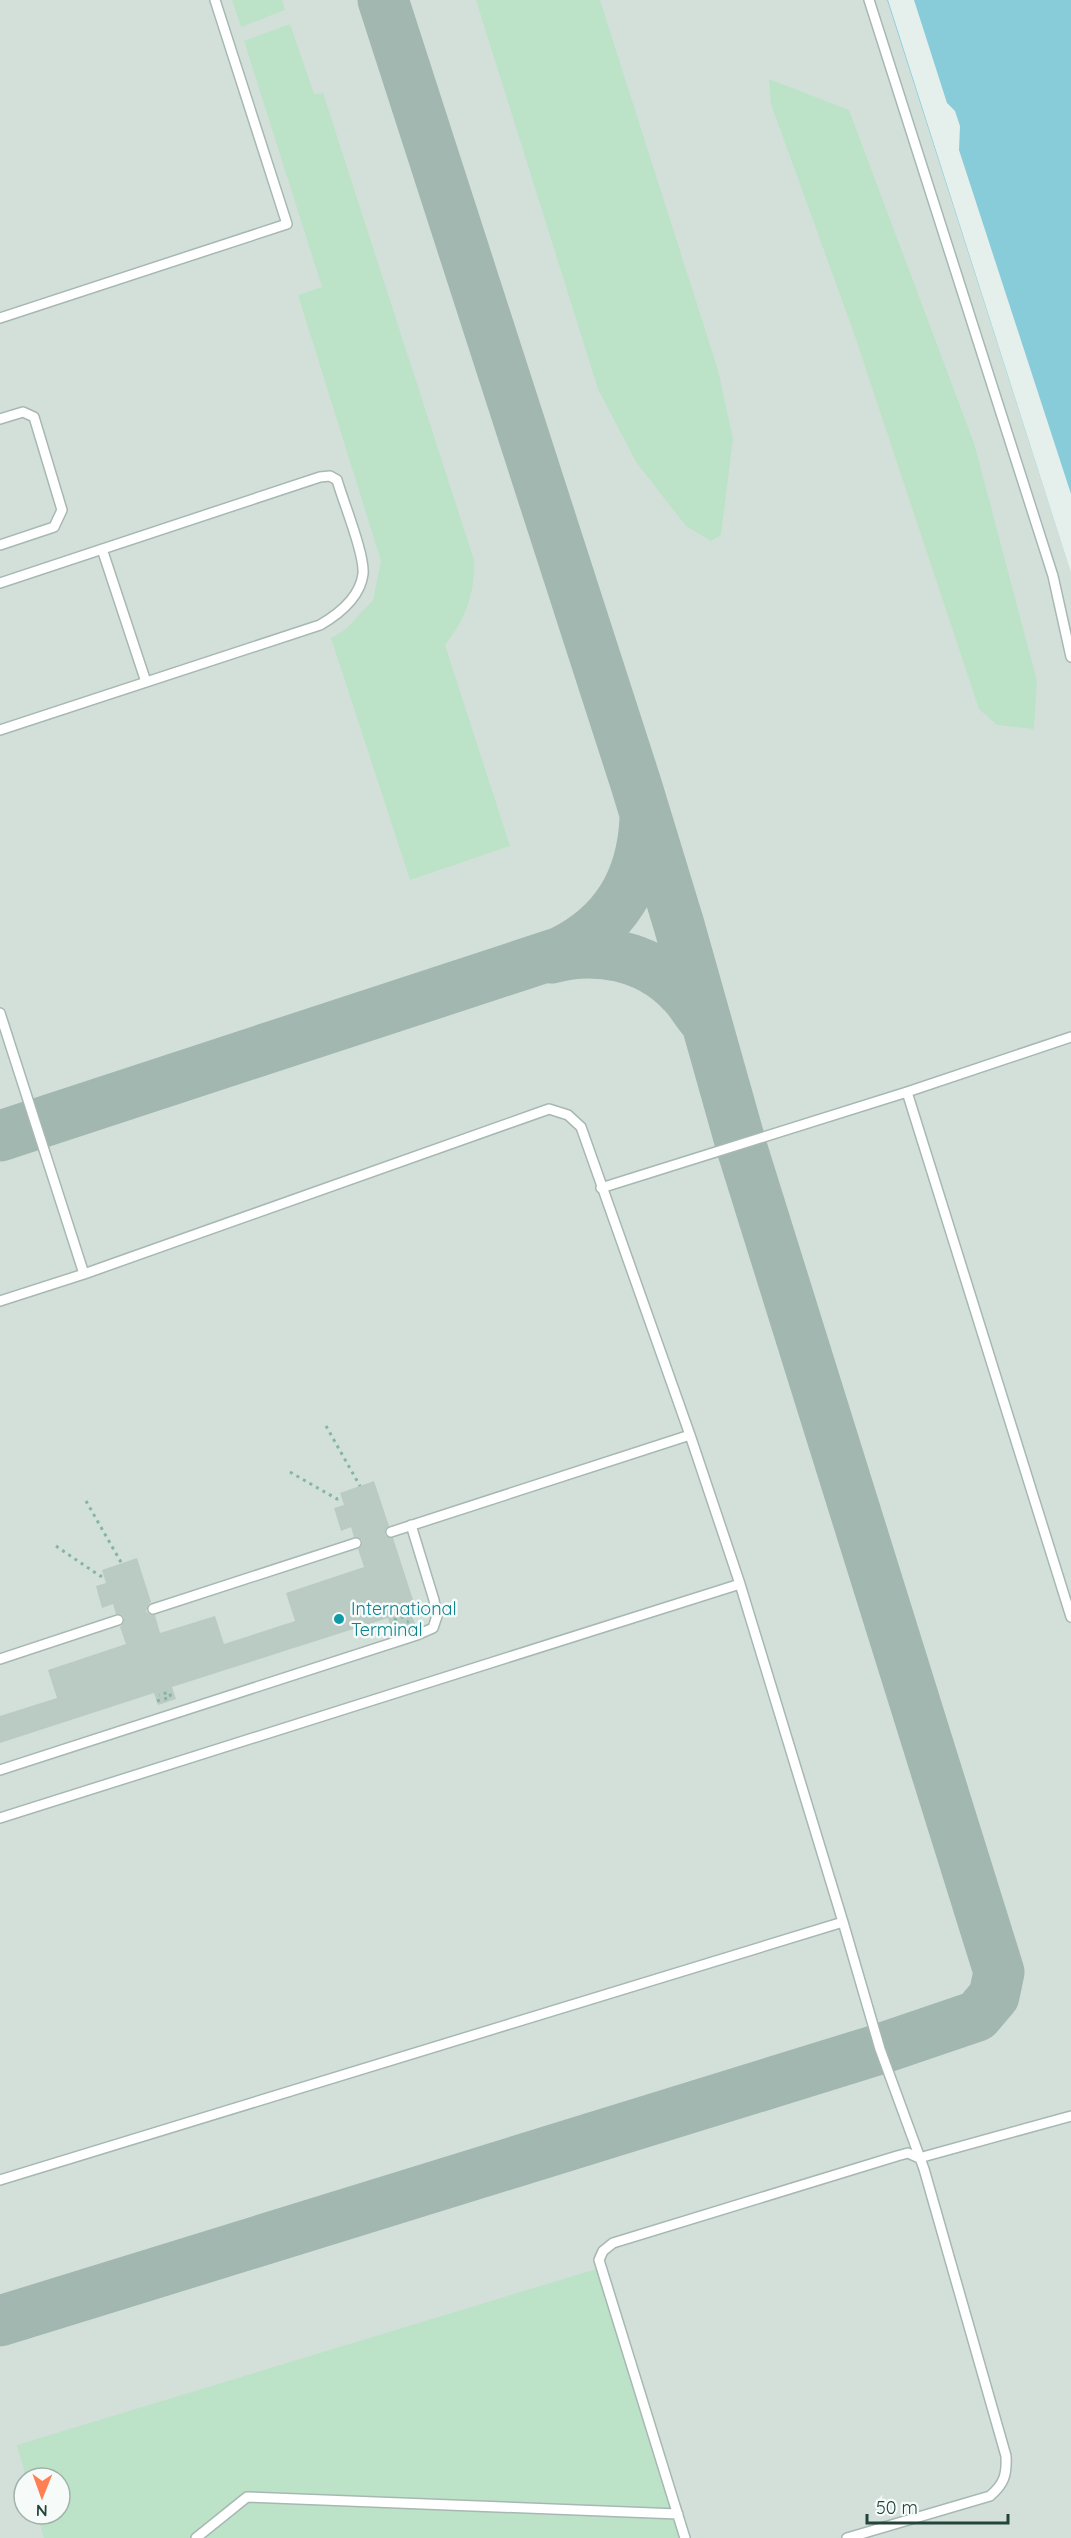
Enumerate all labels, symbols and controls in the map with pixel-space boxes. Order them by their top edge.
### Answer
place label: International Terminal [351,1597,457,1641]
marker: International Terminal [332,1612,346,1626]
north arrow [12,2466,72,2526]
scale bar [867,2487,1008,2525]
text: 50 m [876,2496,918,2519]
text: N [36,2501,48,2521]

